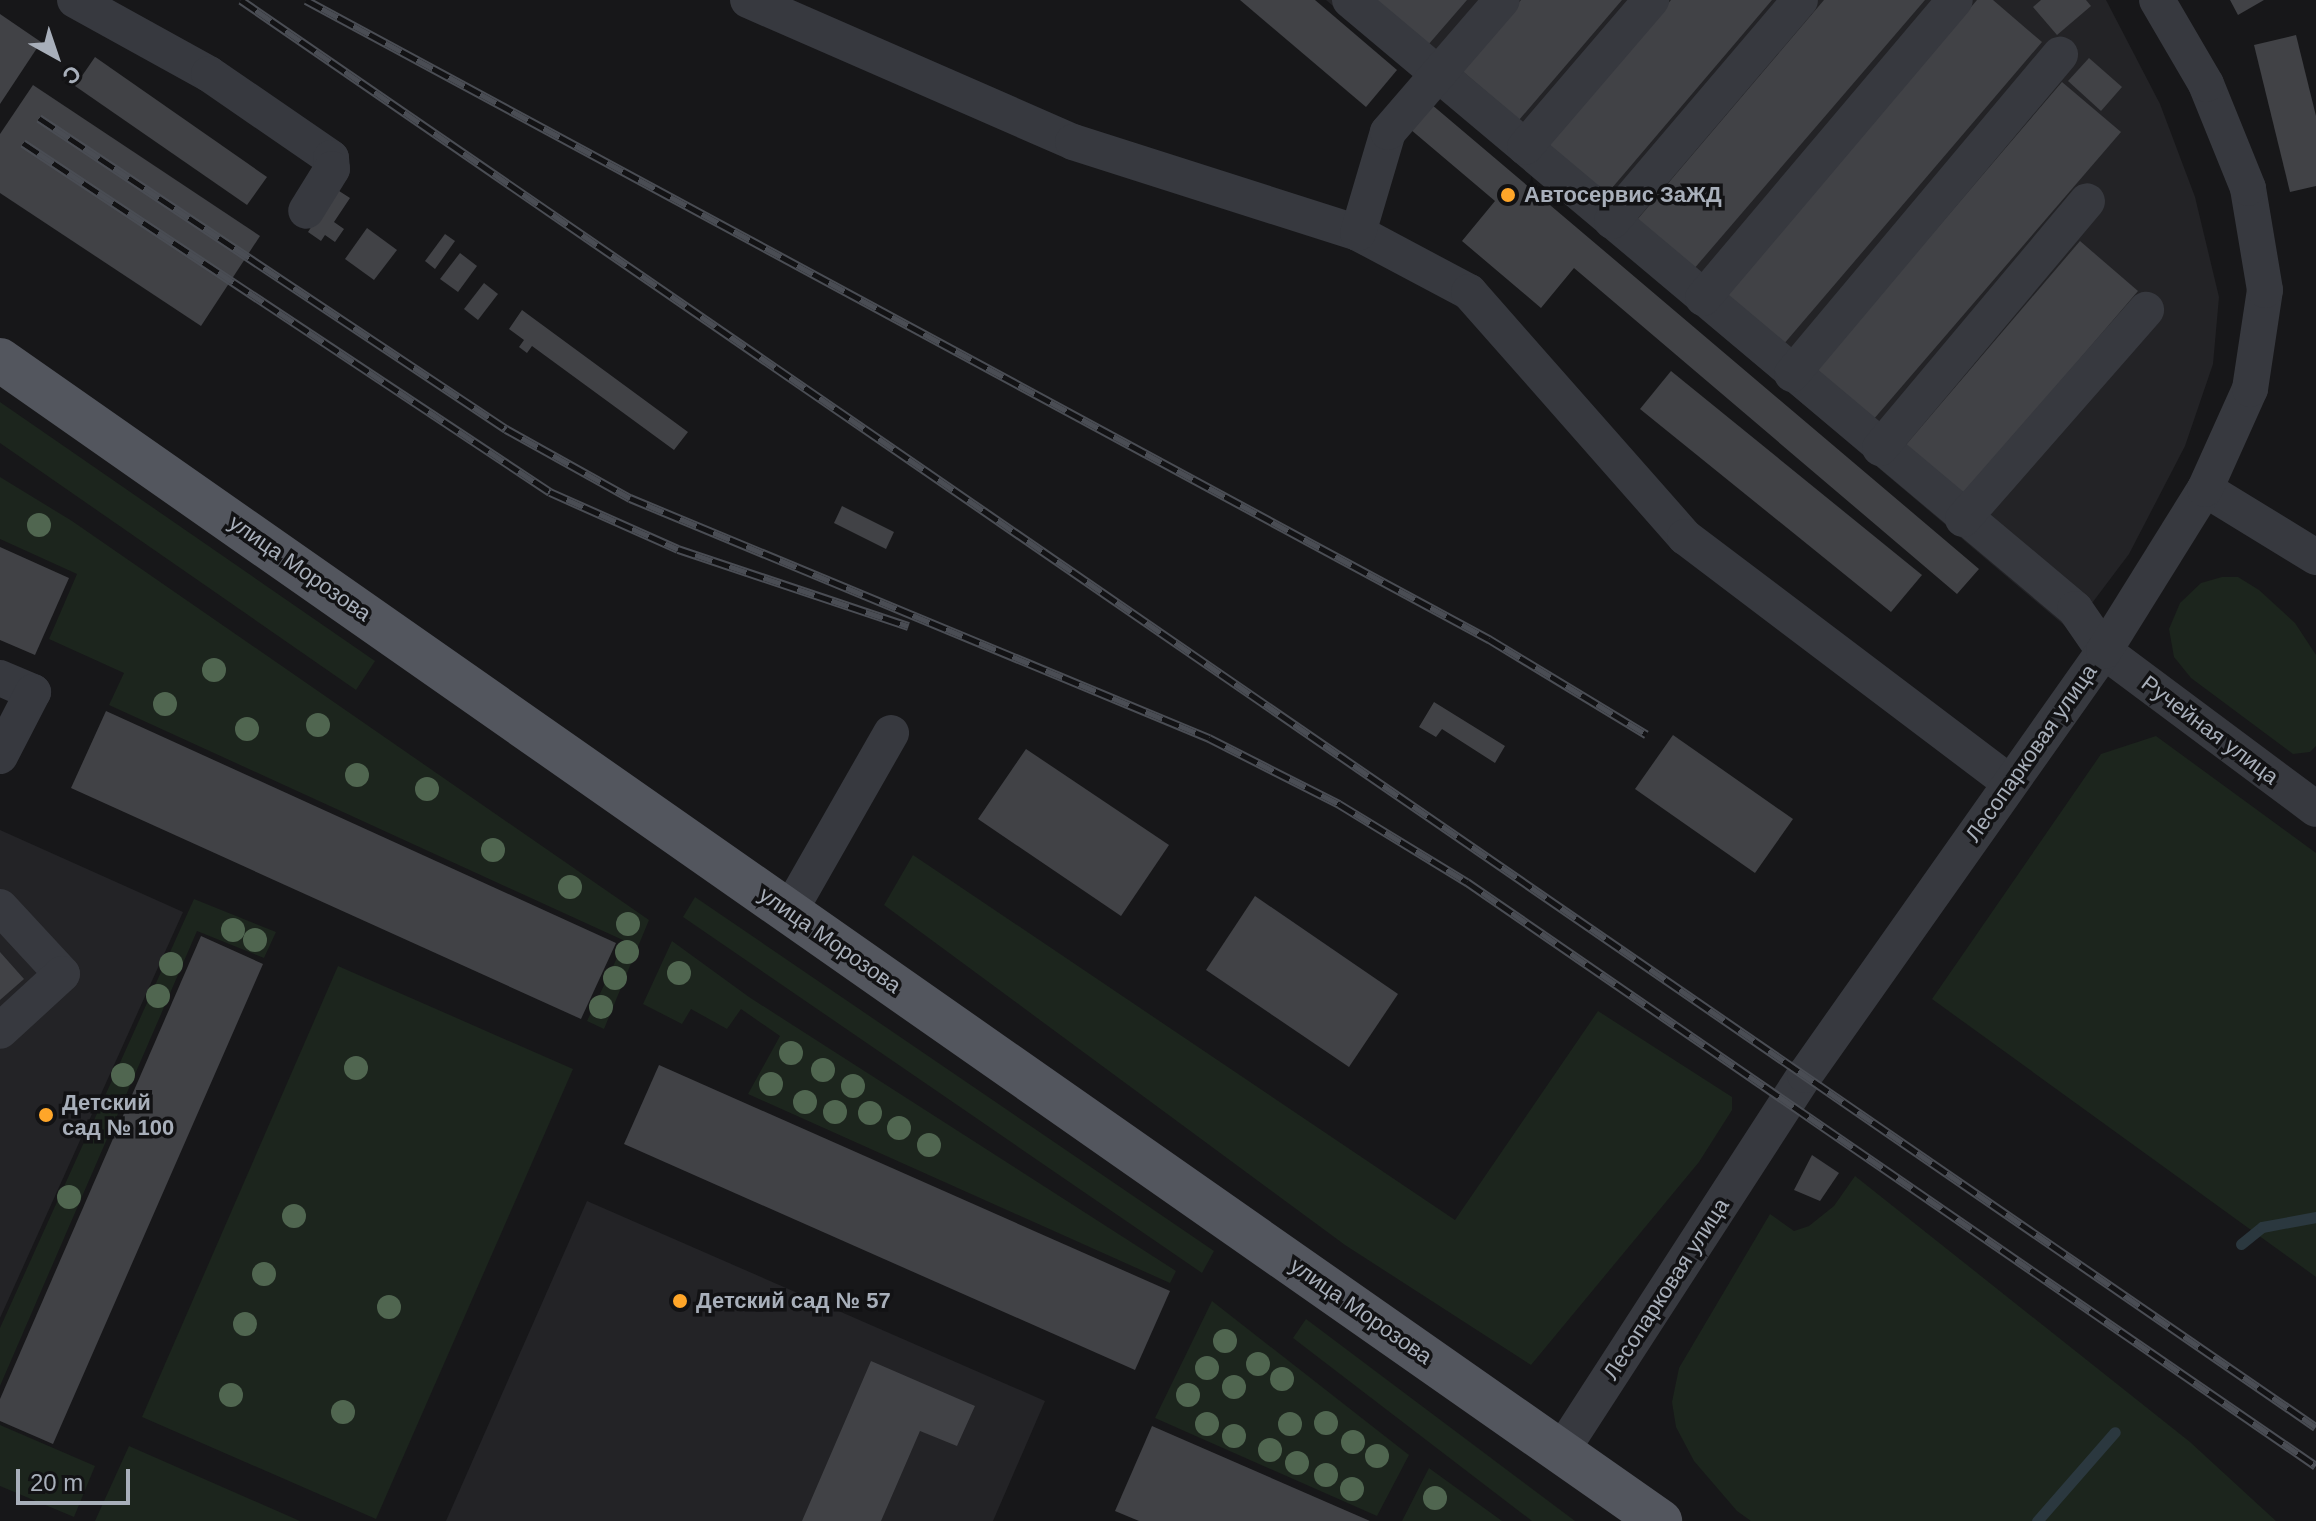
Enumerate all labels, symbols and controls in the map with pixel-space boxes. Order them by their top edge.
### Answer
north arrow [16,16,96,96]
text: С [58,60,86,89]
place label: Автосервис ЗаЖД [1524,182,1722,208]
marker: Автосервис ЗаЖД [1499,186,1517,204]
street label: улица Морозова [224,509,376,627]
street label: Лесопарковая улица [1960,659,2102,847]
street label: Ручейная улица [2136,670,2284,790]
street label: улица Морозова [754,881,906,999]
place label: Детский сад № 100 [62,1089,174,1140]
marker: Детский сад № 100 [37,1106,55,1124]
street label: Лесопарковая улица [1598,1193,1734,1385]
street label: улица Морозова [1285,1252,1437,1370]
place label: Детский сад № 57 [696,1288,891,1314]
marker: Детский сад № 57 [671,1292,689,1310]
scale bar [20,1453,134,1503]
text: 20 m [30,1469,83,1496]

